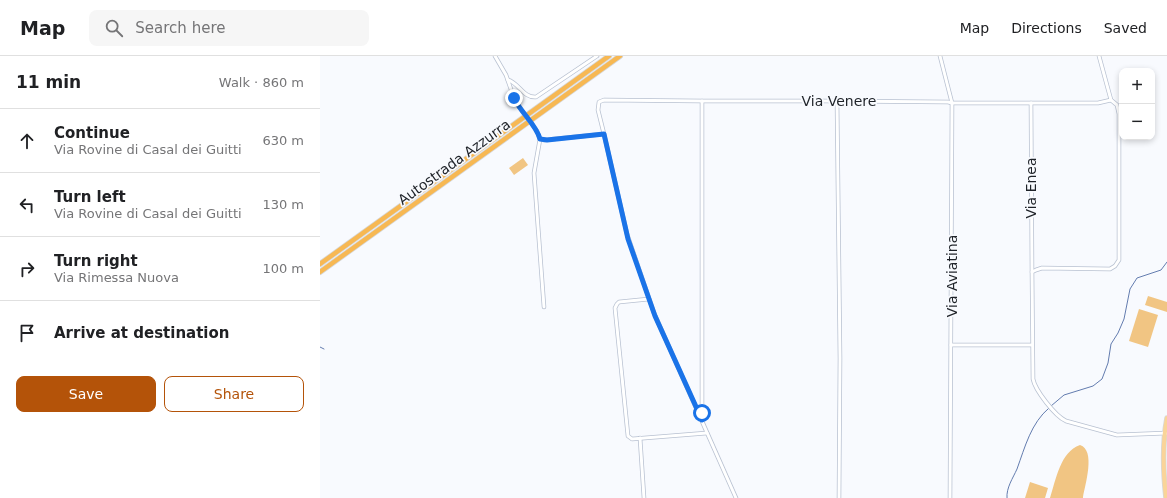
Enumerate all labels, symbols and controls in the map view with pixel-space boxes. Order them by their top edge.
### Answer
search box [89,10,369,46]
text: Map [20,17,65,39]
icon: search [103,17,125,39]
text: Search here [135,19,225,37]
text: Map [960,20,989,36]
text: Directions [1011,20,1082,36]
text: Saved [1104,20,1147,36]
map controls [1119,68,1155,140]
button: + [1119,68,1155,104]
text: 11 min [16,72,81,92]
text: Walk · 860 m [219,75,304,90]
route end [505,89,523,107]
street label: Via Venere [802,93,876,109]
button: − [1119,104,1155,140]
street label: Autostrada Azzurra [395,116,513,208]
text: Continue [54,124,130,142]
icon: ahead [16,130,38,152]
text: 630 m [262,133,304,148]
text: Via Rovine di Casal dei Guitti [54,142,242,157]
street label: Via Enea [1023,157,1039,219]
text: Turn left [54,188,126,206]
icon: left [16,194,38,216]
text: 130 m [262,197,304,212]
text: Via Rovine di Casal dei Guitti [54,206,242,221]
street label: Via Aviatina [944,235,960,317]
text: Turn right [54,252,138,270]
icon: right [16,258,38,280]
text: 100 m [262,261,304,276]
text: Via Rimessa Nuova [54,270,179,285]
icon: arrive [16,322,38,344]
text: Arrive at destination [54,324,229,342]
button: Save [16,376,156,412]
button: Share [164,376,304,412]
route start [693,404,711,422]

